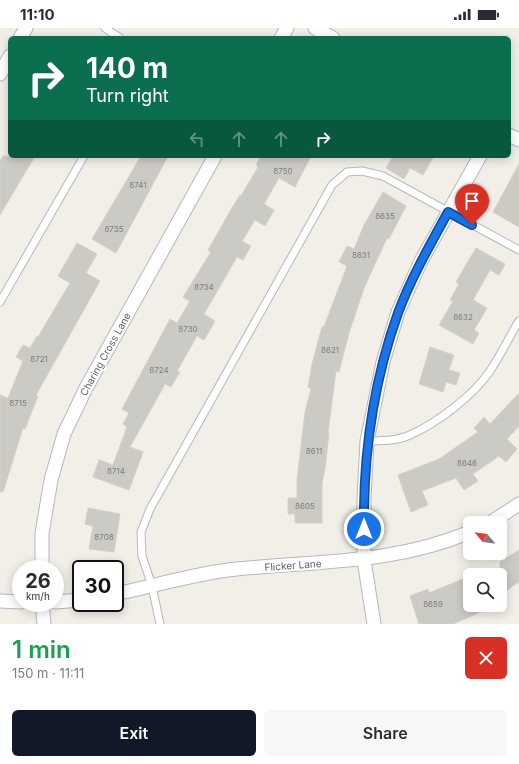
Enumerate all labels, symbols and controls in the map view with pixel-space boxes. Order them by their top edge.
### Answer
text: 11:10 [20,5,55,24]
text: 140 m [86,51,168,85]
icon: right [20,52,72,104]
text: Turn right [86,85,169,106]
icon: left [186,128,208,150]
icon: ahead [228,128,250,150]
icon: ahead [270,128,292,150]
icon: right [312,128,334,150]
house number: 8750 [273,166,293,176]
house number: 8741 [129,180,147,190]
pin [455,184,489,225]
icon: arrive [461,190,483,212]
house number: 8635 [375,211,395,221]
house number: 8735 [104,224,124,234]
house number: 8631 [352,250,370,260]
house number: 8734 [194,282,214,292]
street label: Charing Cross Lane [77,310,133,398]
house number: 8632 [453,312,473,322]
house number: 8730 [178,324,198,334]
house number: 8621 [321,345,339,355]
house number: 8721 [30,354,48,364]
house number: 8724 [149,365,169,375]
house number: 8715 [9,398,27,408]
house number: 8611 [306,446,322,456]
house number: 8646 [457,458,477,468]
house number: 8714 [107,466,125,476]
house number: 8605 [295,501,315,511]
position arrow [343,508,385,550]
north arrow [463,516,507,560]
map controls [463,516,507,612]
house number: 8708 [94,532,114,542]
street label: Flicker Lane [264,557,322,573]
speed limit sign: 30 [72,560,124,612]
button: search [463,568,507,612]
text: 26 [25,569,51,593]
text: km/h [26,590,50,602]
house number: 8659 [423,599,443,609]
text: 1 min [12,635,71,664]
button: close [465,637,507,679]
text: 150 m · 11:11 [12,665,84,681]
button: Exit [12,710,256,756]
button: Share [264,710,507,756]

